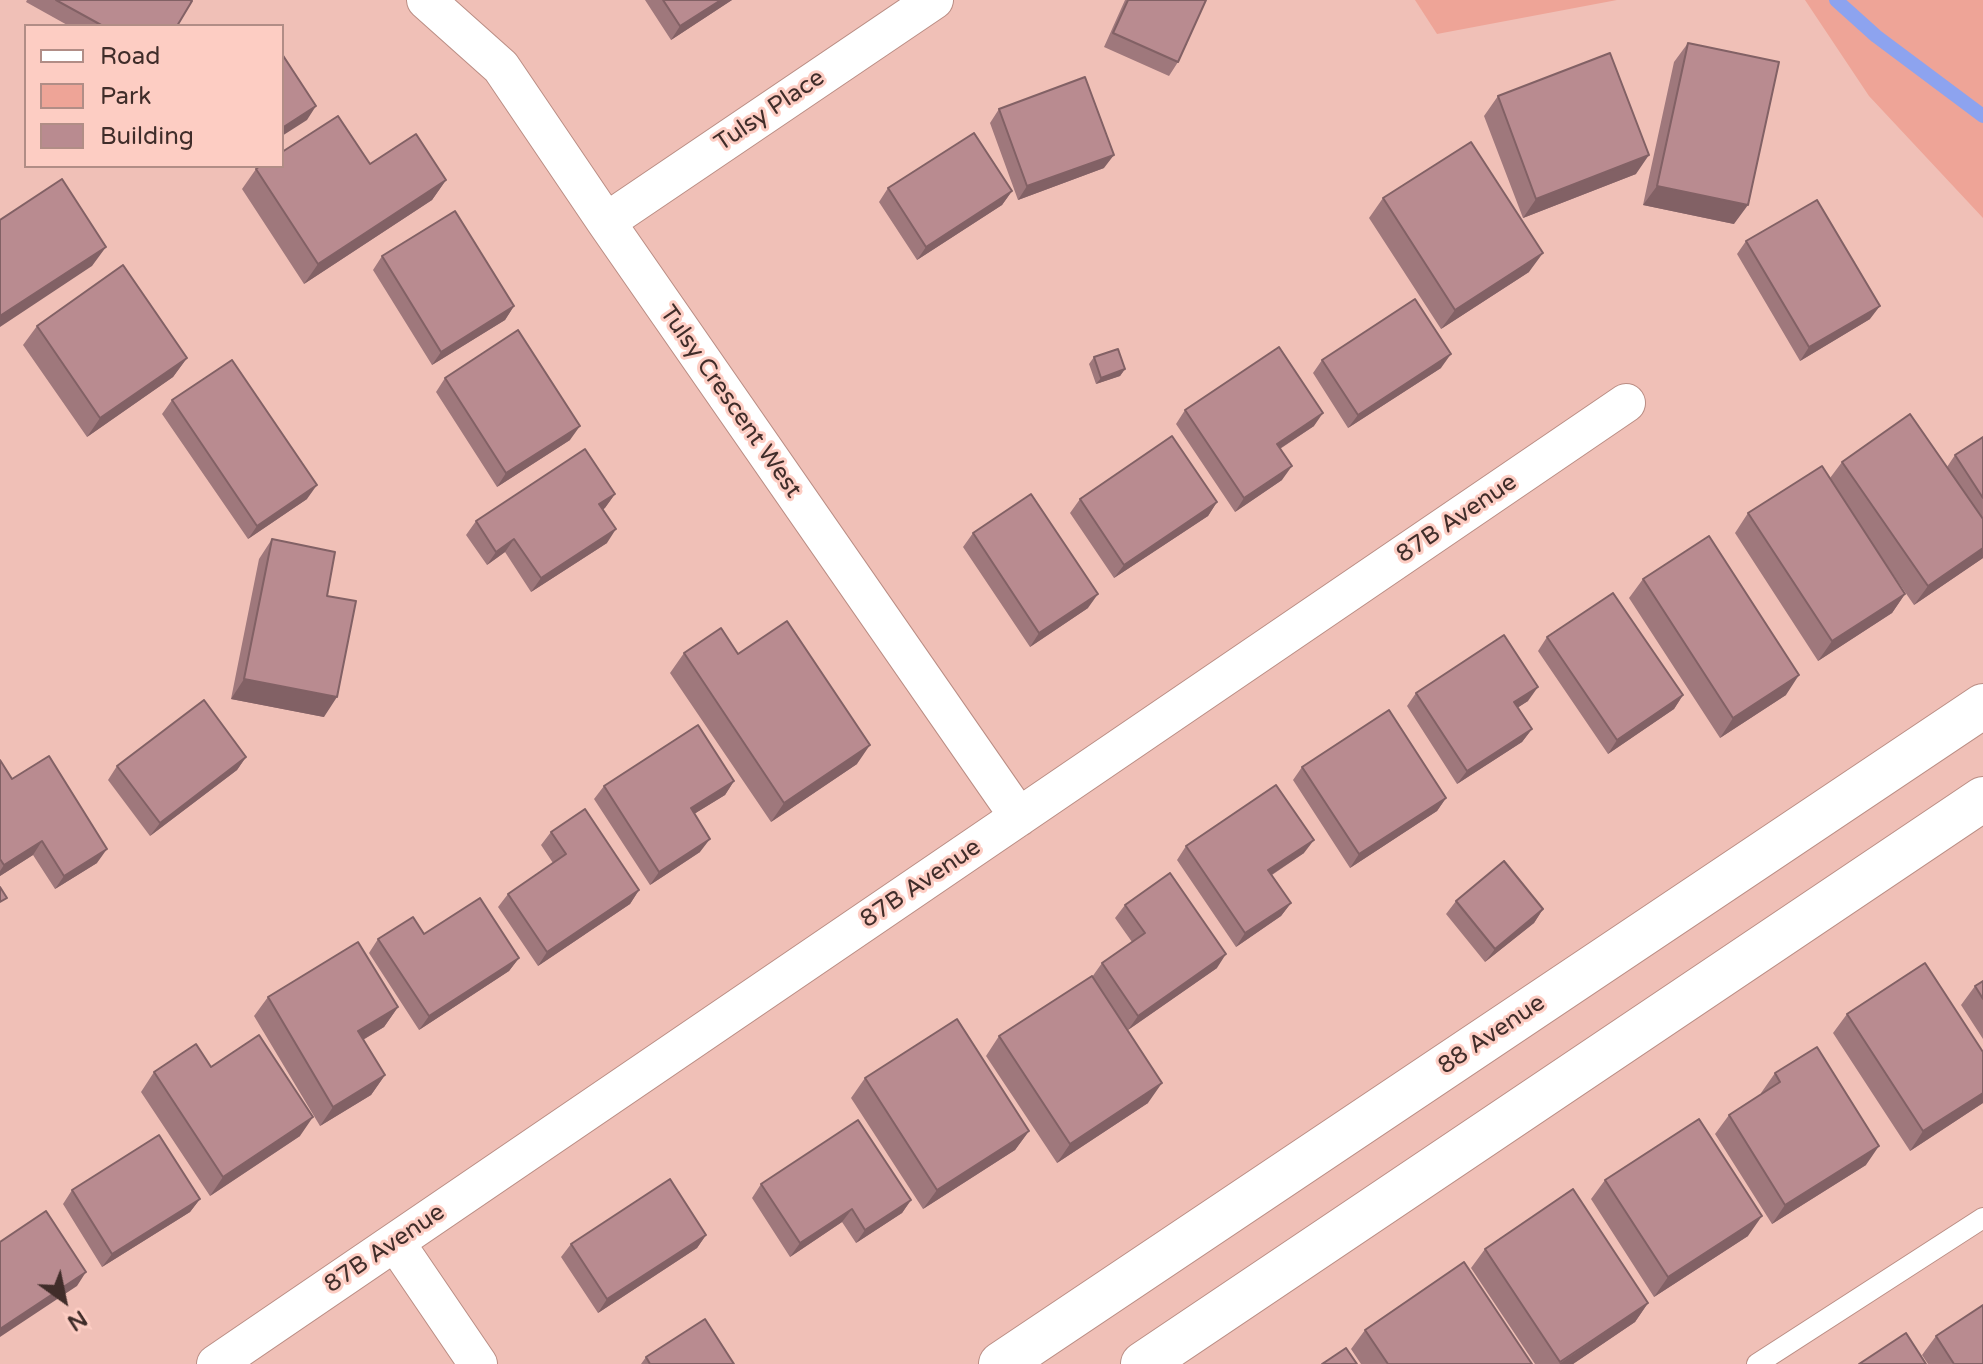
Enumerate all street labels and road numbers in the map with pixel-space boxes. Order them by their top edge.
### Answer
street label: Tulsy Place [710,64,830,158]
street label: Tulsy Crescent West [653,300,807,504]
street label: 87B Avenue [1391,468,1523,570]
street label: 87B Avenue [855,833,987,935]
street label: 88 Avenue [1433,989,1551,1081]
street label: 87B Avenue [319,1198,451,1300]

